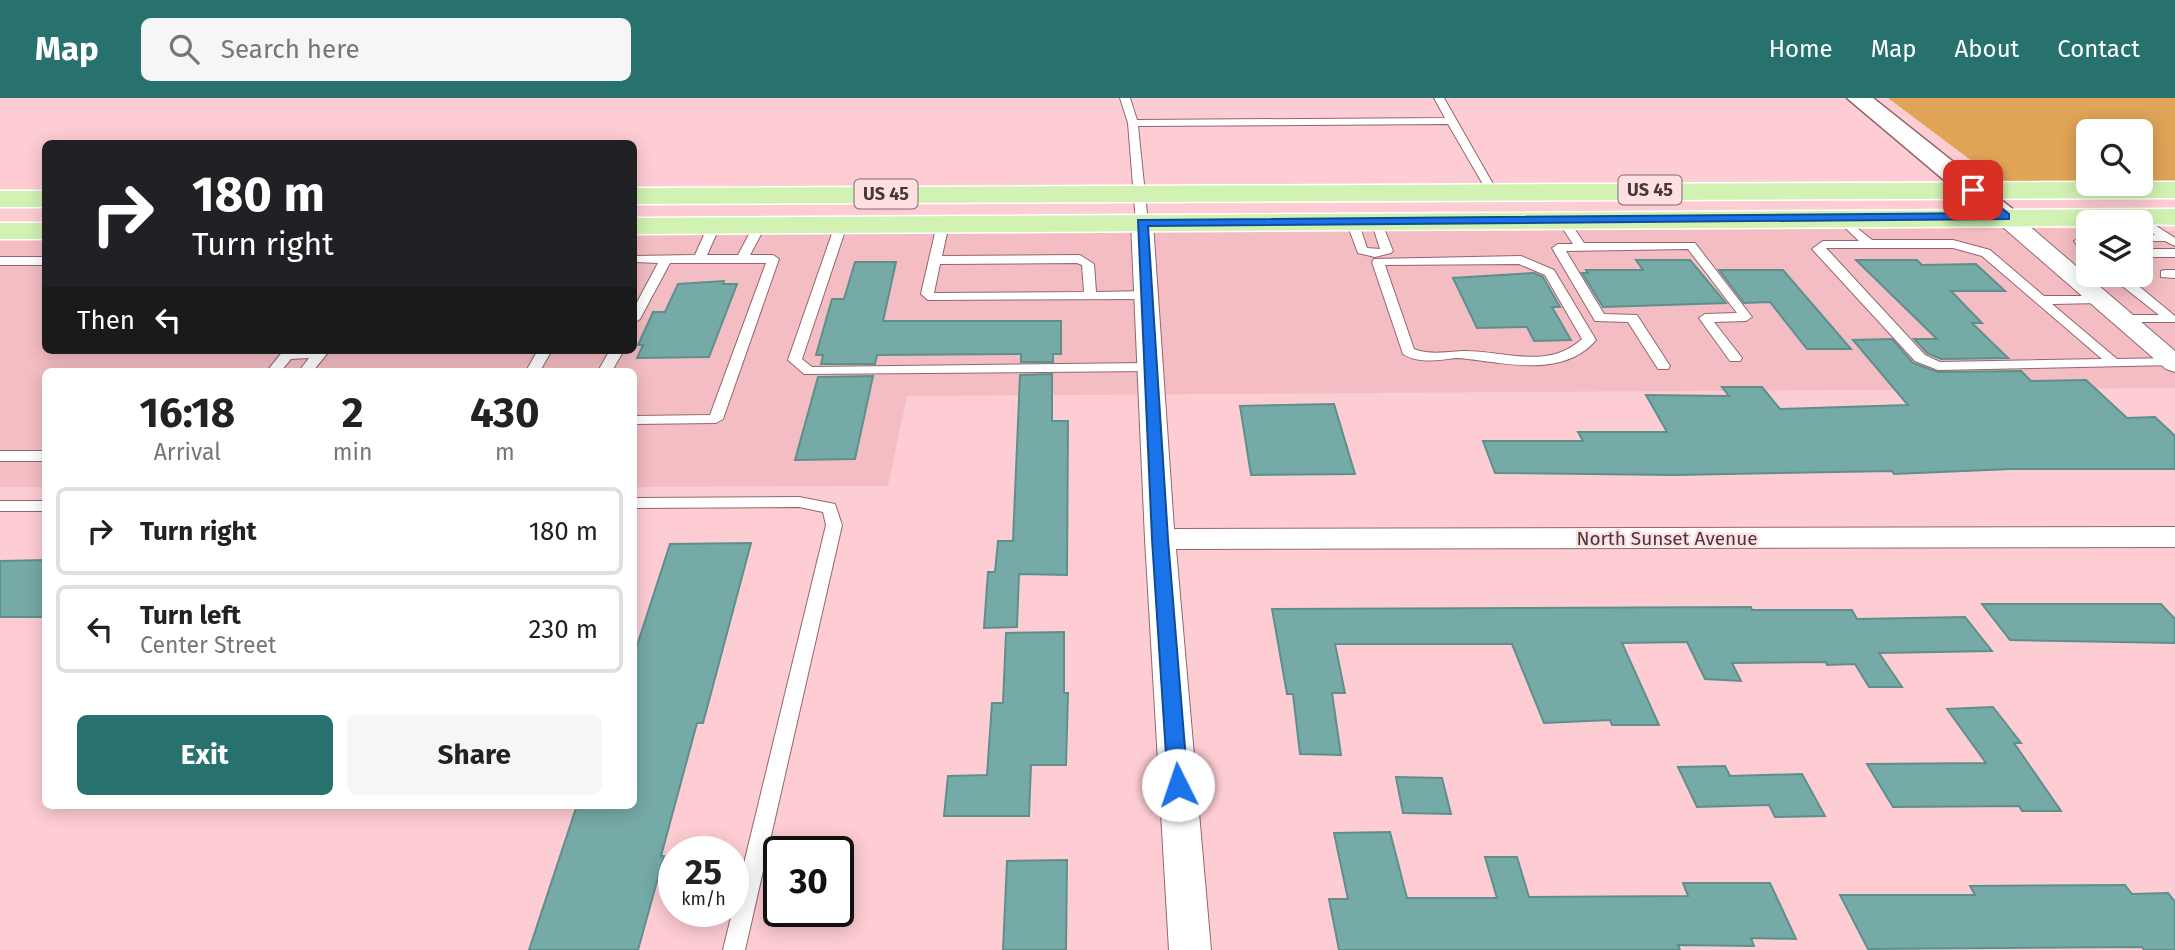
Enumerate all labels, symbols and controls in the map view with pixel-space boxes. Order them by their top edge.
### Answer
search box [141,18,631,81]
text: Map [35,29,99,69]
icon: search [165,30,203,68]
text: Search here [221,34,360,65]
text: Home [1769,35,1833,63]
text: Map [1871,35,1917,63]
text: About [1955,35,2019,63]
text: Contact [2057,35,2140,63]
map controls [2076,119,2153,287]
button: search [2076,119,2153,196]
pin [1943,160,2003,220]
text: 180 m [192,165,325,224]
icon: right [77,168,168,259]
icon: arrive [1954,171,1992,209]
road number: US 45 [1618,176,1682,204]
road number: US 45 [854,180,917,208]
button: layers [2076,210,2153,287]
text: Turn right [192,225,334,263]
icon: left [149,301,187,339]
text: Then [77,305,135,336]
text: 16:18 [140,388,235,438]
text: 2 [342,388,363,438]
text: 430 [470,388,539,438]
text: Arrival [154,438,221,466]
text: min [333,438,372,466]
text: m [495,438,515,466]
icon: right [81,512,119,550]
text: Turn right [140,516,257,547]
text: 180 m [529,516,598,547]
street label: North Sunset Avenue [1576,527,1758,550]
text: Turn left [140,600,241,631]
icon: left [81,610,119,648]
text: 230 m [529,614,598,645]
text: Center Street [140,631,276,659]
button: Exit [77,715,333,795]
button: Share [347,715,602,795]
position arrow [1141,748,1215,822]
speed limit sign: 30 [763,836,854,927]
text: 25 [685,851,722,893]
text: km/h [681,888,726,910]

